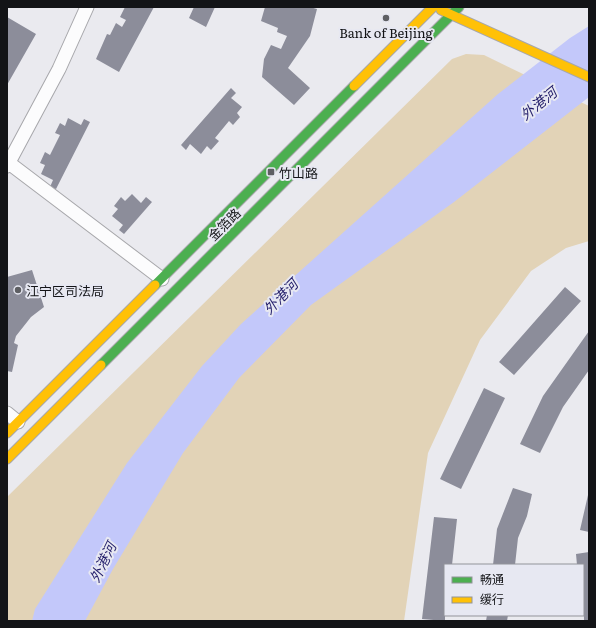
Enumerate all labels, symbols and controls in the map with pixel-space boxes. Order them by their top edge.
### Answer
marker: Bank of Beijing [381,13,391,23]
place label: Bank of Beijing [339,23,434,42]
water label: 外港河 [515,80,563,124]
place label: 竹山路 [279,163,318,182]
marker: 竹山路 [266,167,276,177]
street label: 金箔路 [203,203,245,245]
water label: 外港河 [258,272,304,318]
place label: 江宁区司法局 [26,281,104,300]
marker: 江宁区司法局 [13,285,23,295]
water label: 外港河 [84,536,122,585]
legend [444,564,584,616]
text: 畅通 [480,570,504,588]
text: 缓行 [480,590,504,608]

